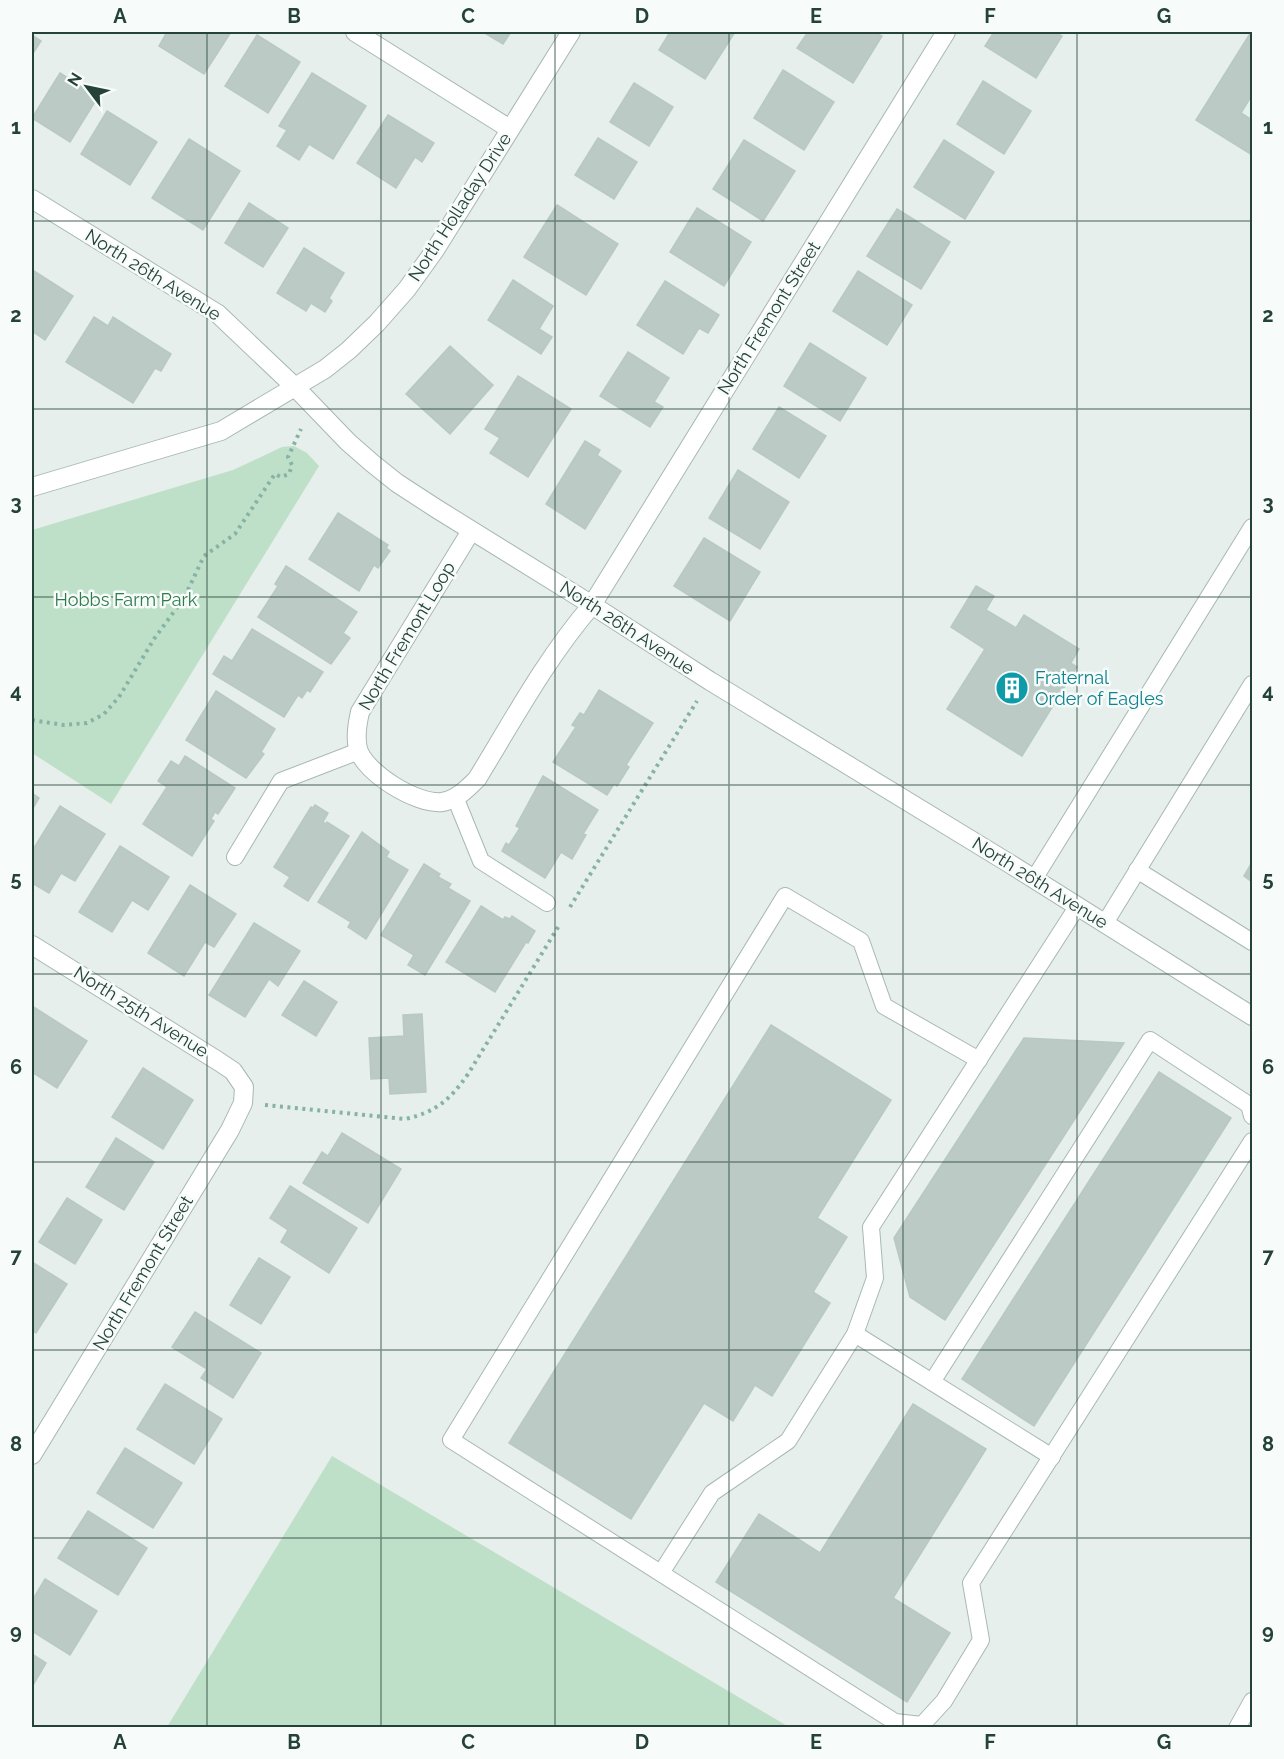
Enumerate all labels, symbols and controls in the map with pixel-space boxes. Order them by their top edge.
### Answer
text: A [113,4,127,28]
text: B [287,4,301,28]
text: C [461,4,475,28]
text: D [635,4,649,28]
text: E [810,4,822,28]
text: F [984,4,996,28]
text: G [1157,4,1171,28]
north arrow [57,57,117,117]
text: N [63,69,86,90]
text: 1 [11,115,21,139]
text: 1 [1263,115,1273,139]
street label: North Holladay Drive [404,128,516,285]
street label: North 26th Avenue [82,224,225,325]
street label: North Fremont Street [713,237,824,398]
text: 2 [10,303,22,327]
text: 2 [1262,303,1274,327]
text: 3 [10,491,22,515]
text: 3 [1262,491,1274,515]
street label: North Fremont Loop [354,558,459,714]
street label: North 26th Avenue [556,576,699,679]
park label: Hobbs Farm Park [55,589,198,610]
place label: Fraternal Order of Eagles [1035,667,1164,709]
building icon: Fraternal Order of Eagles [994,670,1030,706]
text: 4 [10,679,22,703]
text: 4 [1262,679,1274,703]
street label: North 26th Avenue [969,832,1112,933]
text: 5 [10,867,22,891]
text: 5 [1262,867,1274,891]
street label: North 25th Avenue [70,962,213,1062]
text: 6 [10,1055,22,1079]
text: 6 [1262,1055,1274,1079]
street label: North Fremont Street [88,1192,197,1354]
text: 7 [10,1244,22,1268]
text: 7 [1262,1244,1274,1268]
text: 8 [10,1432,22,1456]
text: 8 [1262,1432,1274,1456]
text: 9 [10,1620,22,1644]
text: 9 [1262,1620,1274,1644]
text: A [113,1730,127,1754]
text: B [287,1730,301,1754]
text: C [461,1730,475,1754]
text: D [635,1730,649,1754]
text: E [810,1730,822,1754]
text: F [984,1730,996,1754]
text: G [1157,1730,1171,1754]

